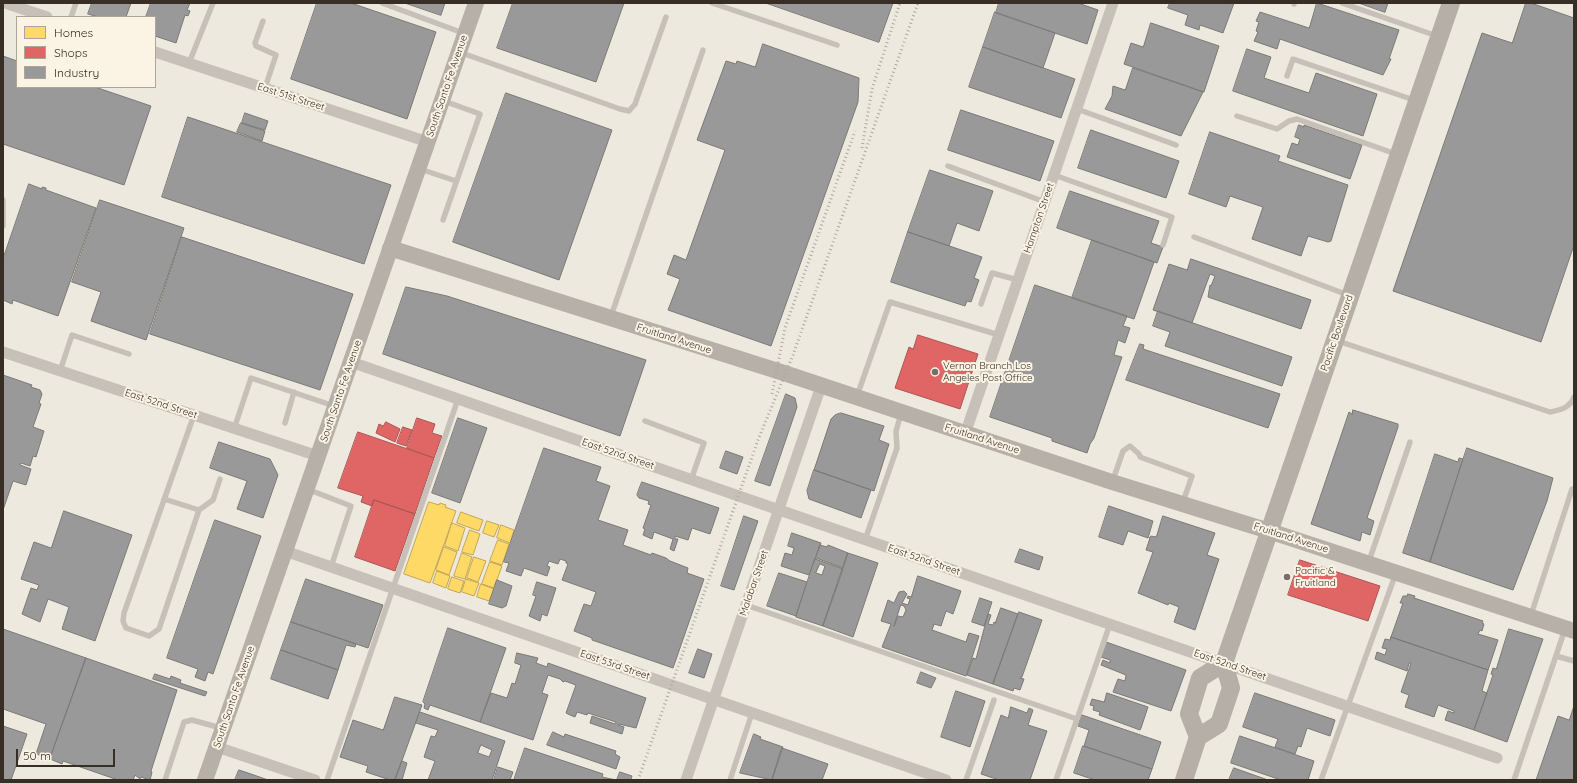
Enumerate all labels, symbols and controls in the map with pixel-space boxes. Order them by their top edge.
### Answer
legend [16,16,156,88]
text: Homes [54,25,93,40]
street label: South Santa Fe Avenue [424,34,470,138]
text: Shops [54,45,88,60]
text: Industry [54,65,99,80]
street label: East 51st Street [256,81,326,113]
street label: Hampton Street [1021,181,1057,255]
street label: Pacific Boulevard [1318,293,1356,373]
street label: Fruitland Avenue [635,321,713,357]
street label: South Santa Fe Avenue [318,339,364,443]
place label: Vernon Branch Los Angeles Post Office [943,360,1033,384]
marker: Vernon Branch Los Angeles Post Office [930,367,940,377]
street label: East 52nd Street [123,387,199,421]
street label: Fruitland Avenue [943,421,1021,457]
street label: East 52nd Street [580,436,656,472]
street label: Fruitland Avenue [1252,520,1330,556]
street label: East 52nd Street [886,542,962,578]
street label: Malabar Street [737,549,771,617]
place label: Pacific & Fruitland [1295,565,1336,588]
marker: Pacific & Fruitland [1282,572,1292,582]
street label: South Santa Fe Avenue [211,645,257,749]
street label: East 53rd Street [579,647,651,683]
street label: East 52nd Street [1192,647,1268,683]
scale bar [18,741,117,767]
text: 50 m [23,748,51,763]

